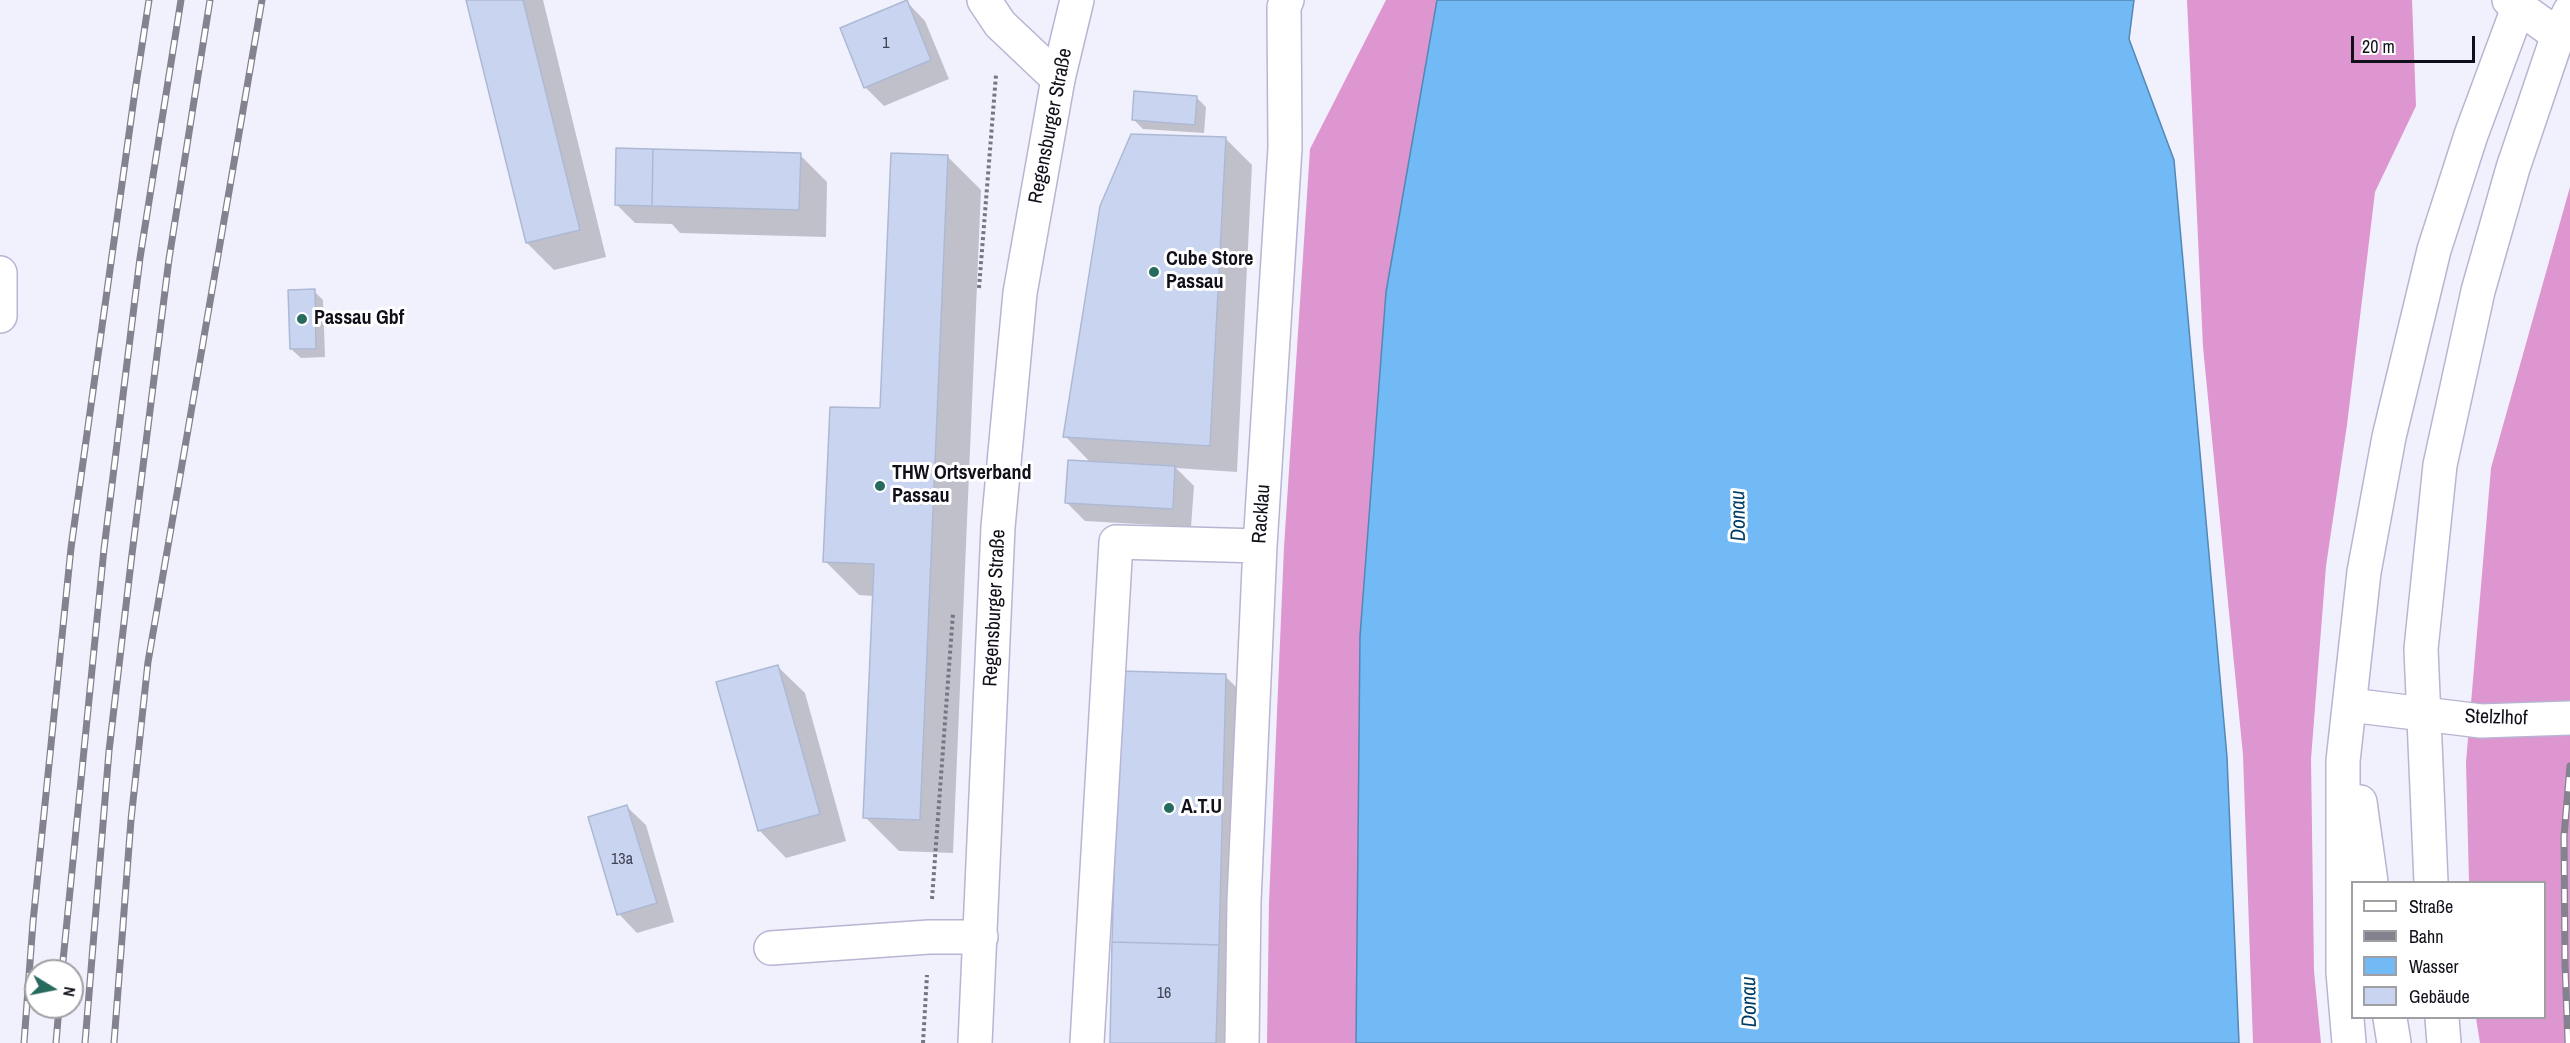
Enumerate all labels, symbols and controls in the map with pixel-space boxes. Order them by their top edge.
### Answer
scale bar [2354,24,2478,62]
house number: 1 [882,34,890,54]
text: 20 m [2362,34,2395,59]
street label: Regensburger Straße [1024,46,1078,206]
place label: Cube Store Passau [1166,248,1253,295]
marker: Cube Store Passau [1147,265,1161,279]
place label: Passau Gbf [314,307,404,331]
marker: Passau Gbf [295,312,309,326]
place label: THW Ortsverband Passau [892,462,1031,509]
marker: THW Ortsverband Passau [873,479,887,493]
street label: Racklau [1248,484,1276,544]
water label: Donau [1726,490,1752,542]
street label: Regensburger Straße [979,529,1011,687]
street label: Stelzlhof [2464,705,2528,731]
place label: A.T.U [1181,796,1222,820]
marker: A.T.U [1162,801,1176,815]
house number: 13a [611,850,633,870]
legend [2351,881,2546,1019]
text: Straße [2409,894,2453,919]
text: Bahn [2409,924,2443,949]
text: Wasser [2409,954,2458,979]
north arrow [24,959,84,1019]
water label: Donau [1737,976,1763,1028]
house number: 16 [1157,984,1171,1004]
text: Gebäude [2409,984,2470,1009]
text: N [58,985,81,998]

